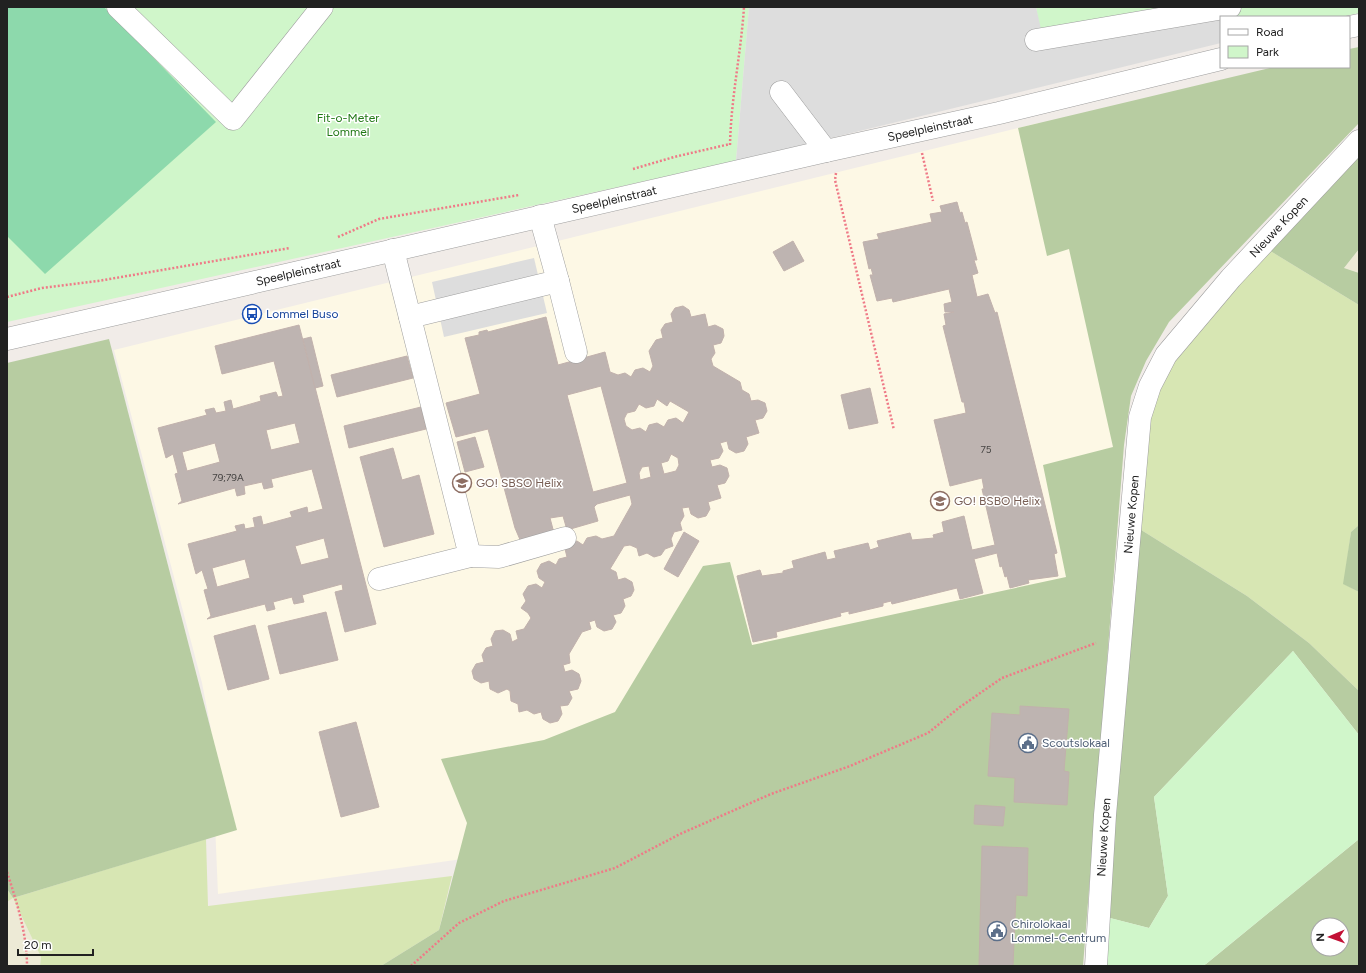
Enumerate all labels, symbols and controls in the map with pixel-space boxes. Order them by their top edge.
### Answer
legend [1220,16,1350,68]
text: Road [1256,25,1284,39]
text: Park [1256,45,1279,59]
park label: Fit-o-Meter Lommel [317,111,379,139]
street label: Speelpleinstraat [886,112,975,144]
street label: Speelpleinstraat [570,183,659,216]
street label: Nieuwe Kopen [1247,193,1311,260]
street label: Speelpleinstraat [254,255,343,289]
bus stop icon: Lommel Buso [241,303,263,325]
place label: Lommel Buso [266,307,338,321]
house number: 75 [980,443,992,456]
house number: 79;79A [212,471,244,484]
school or university icon: GO! SBSO Helix [451,472,473,494]
street label: Nieuwe Kopen [1121,474,1142,554]
place label: GO! SBSO Helix [476,476,562,490]
school or university icon: GO! BSBO Helix [929,490,951,512]
place label: GO! BSBO Helix [954,494,1040,508]
public building icon: Scoutslokaal [1017,732,1039,754]
place label: Scoutslokaal [1042,736,1110,750]
street label: Nieuwe Kopen [1094,797,1113,877]
place label: Chirolokaal Lommel-Centrum [1011,917,1106,945]
north arrow [1310,917,1350,957]
public building icon: Chirolokaal Lommel-Centrum [986,920,1008,942]
scale bar [18,931,93,957]
text: N [1314,933,1327,942]
text: 20 m [24,938,52,952]

